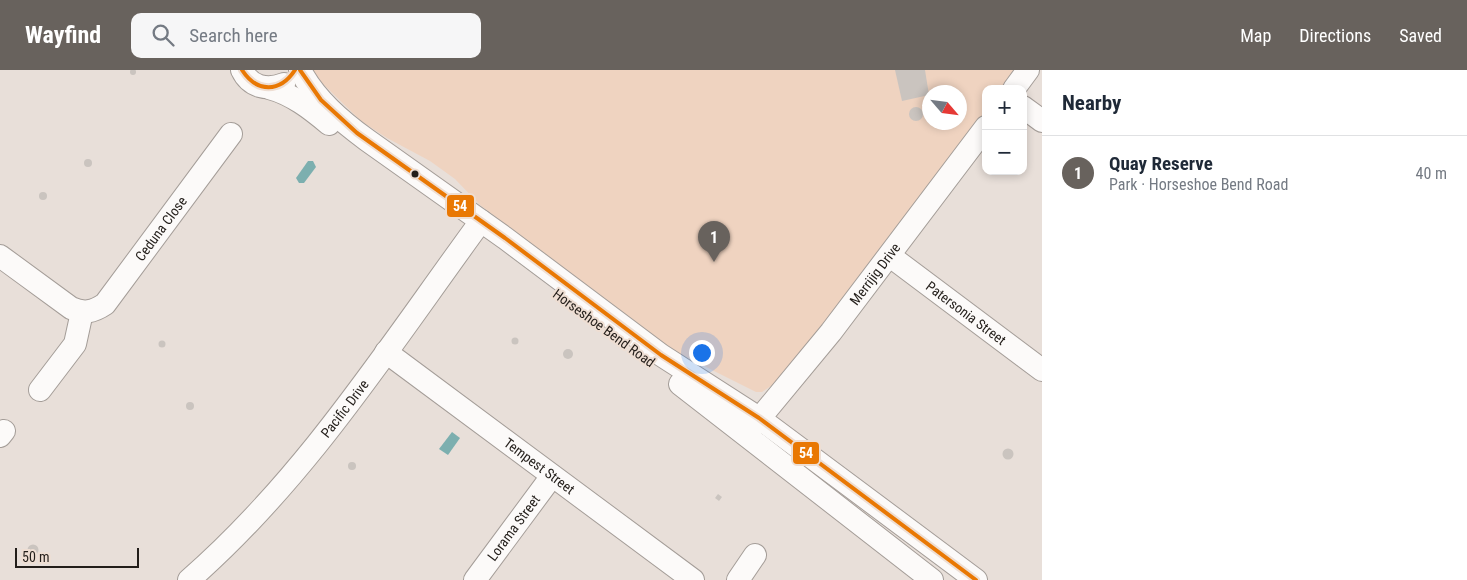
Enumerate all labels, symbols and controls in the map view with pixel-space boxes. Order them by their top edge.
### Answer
search box [131,13,481,58]
text: Wayfind [25,21,101,49]
icon: search [149,21,177,49]
text: Search here [189,24,278,47]
text: Map [1240,25,1271,46]
text: Directions [1299,25,1371,46]
text: Saved [1399,25,1442,46]
north arrow [922,85,967,130]
map controls [982,85,1027,175]
button: + [982,85,1027,130]
text: Nearby [1062,91,1121,115]
button: − [982,130,1027,175]
text: Quay Reserve [1109,152,1213,175]
text: 1 [1074,164,1082,183]
text: 40 m [1415,164,1447,183]
unlabelled marker [410,169,420,179]
text: Park · Horseshoe Bend Road [1109,175,1288,194]
street label: Ceduna Close [132,193,190,264]
line badge: 54 [446,194,475,218]
text: 54 [453,198,467,214]
pin: 1 [698,221,730,262]
street label: Merrijig Drive [846,239,904,308]
street label: Patersonia Street [923,278,1009,348]
street label: Horseshoe Bend Road [550,286,658,370]
your location [689,340,715,366]
street label: Pacific Drive [317,376,372,441]
street label: Tempest Street [501,434,578,497]
line badge: 54 [792,441,820,465]
text: 54 [799,445,813,461]
street label: Lorama Street [484,492,543,564]
scale bar [15,545,139,568]
text: 50 m [22,549,50,565]

